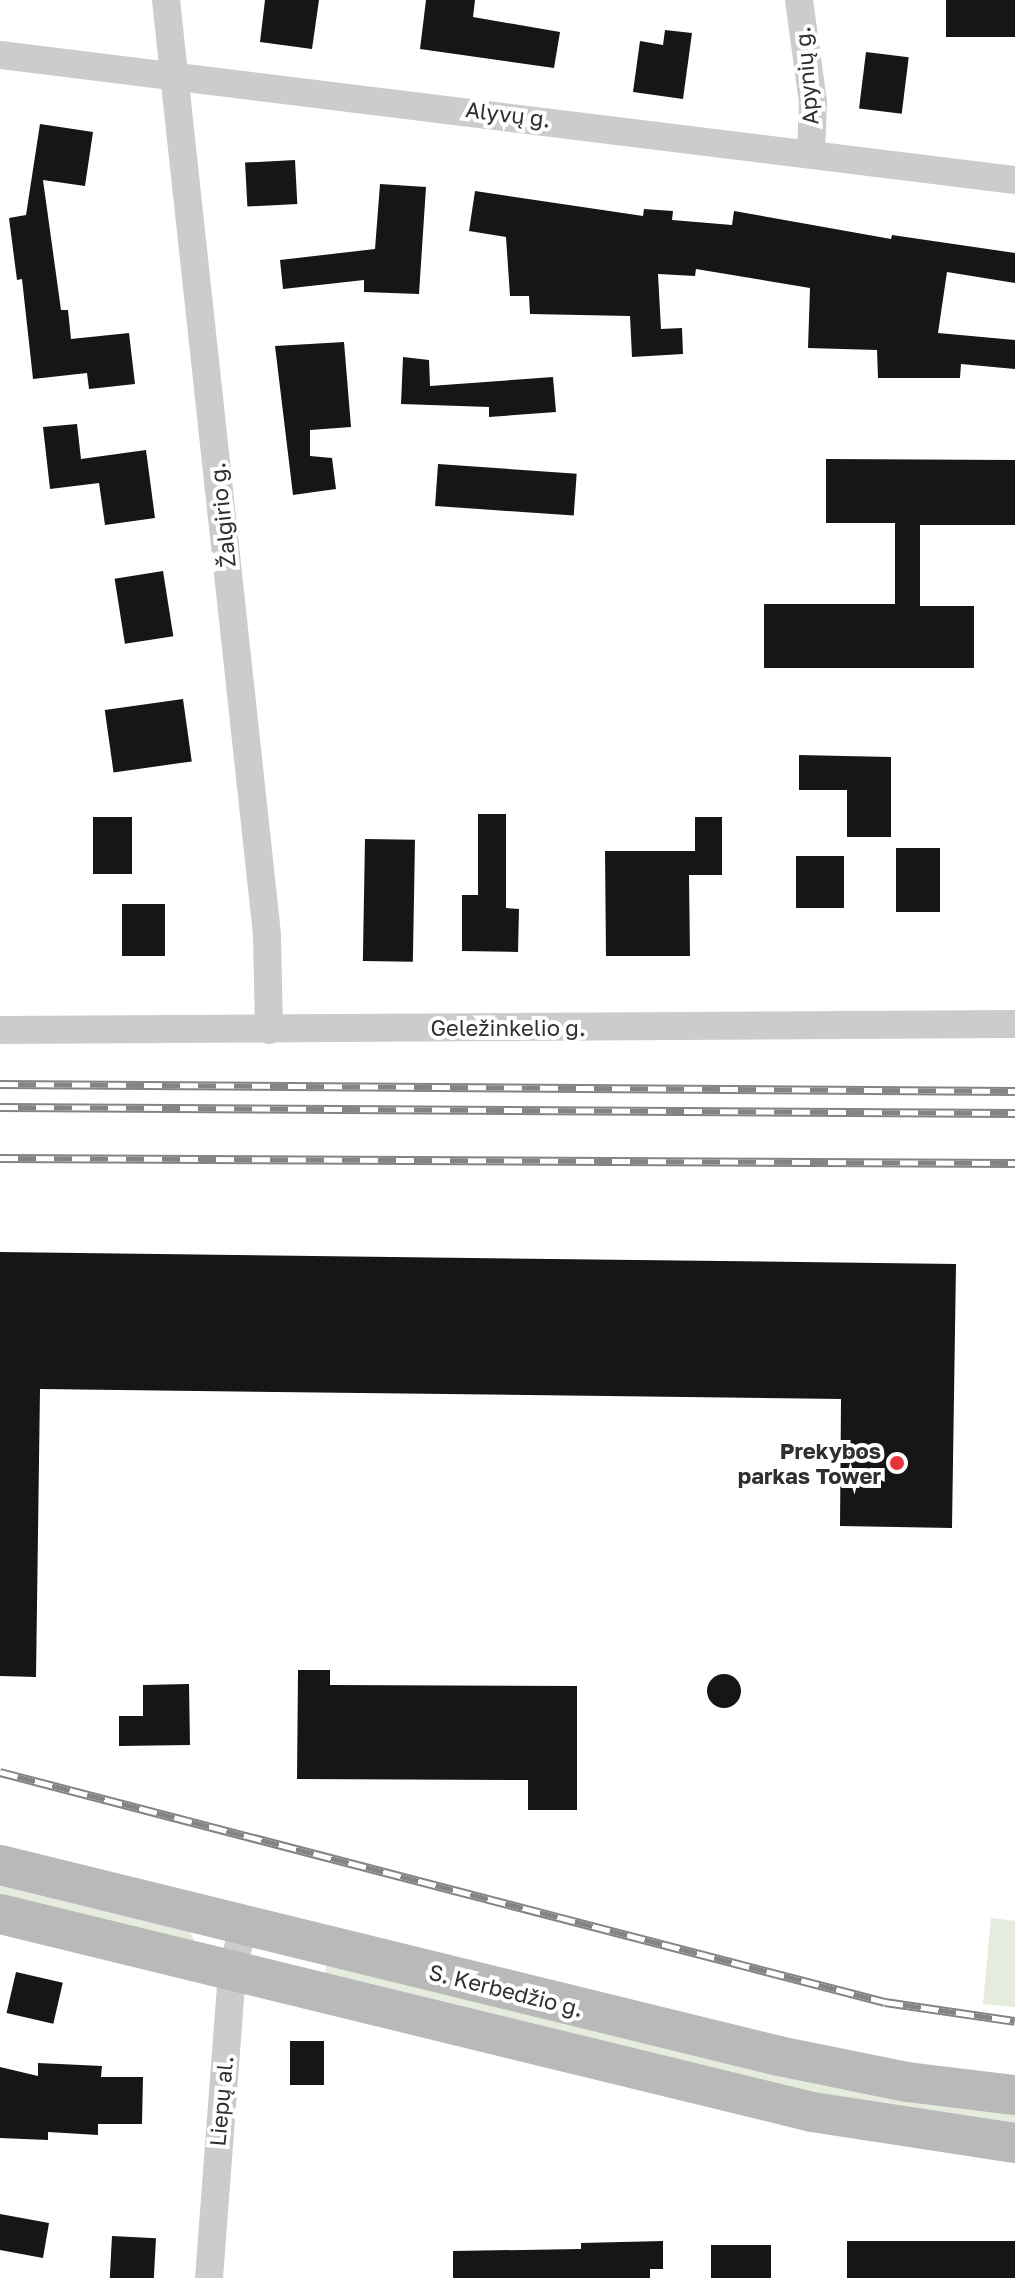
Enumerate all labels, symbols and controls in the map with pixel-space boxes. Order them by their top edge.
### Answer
street label: Apynių g. [789,26,823,126]
street label: Alyvų g. [464,96,552,132]
street label: Žalgirio g. [203,461,241,569]
street label: Geležinkelio g. [430,1015,586,1041]
place label: Prekybos parkas Tower [738,1437,881,1488]
marker: Prekybos parkas Tower [888,1454,906,1472]
street label: S. Kerbedžio g. [426,1958,586,2022]
street label: Liepų al. [204,2055,238,2147]

